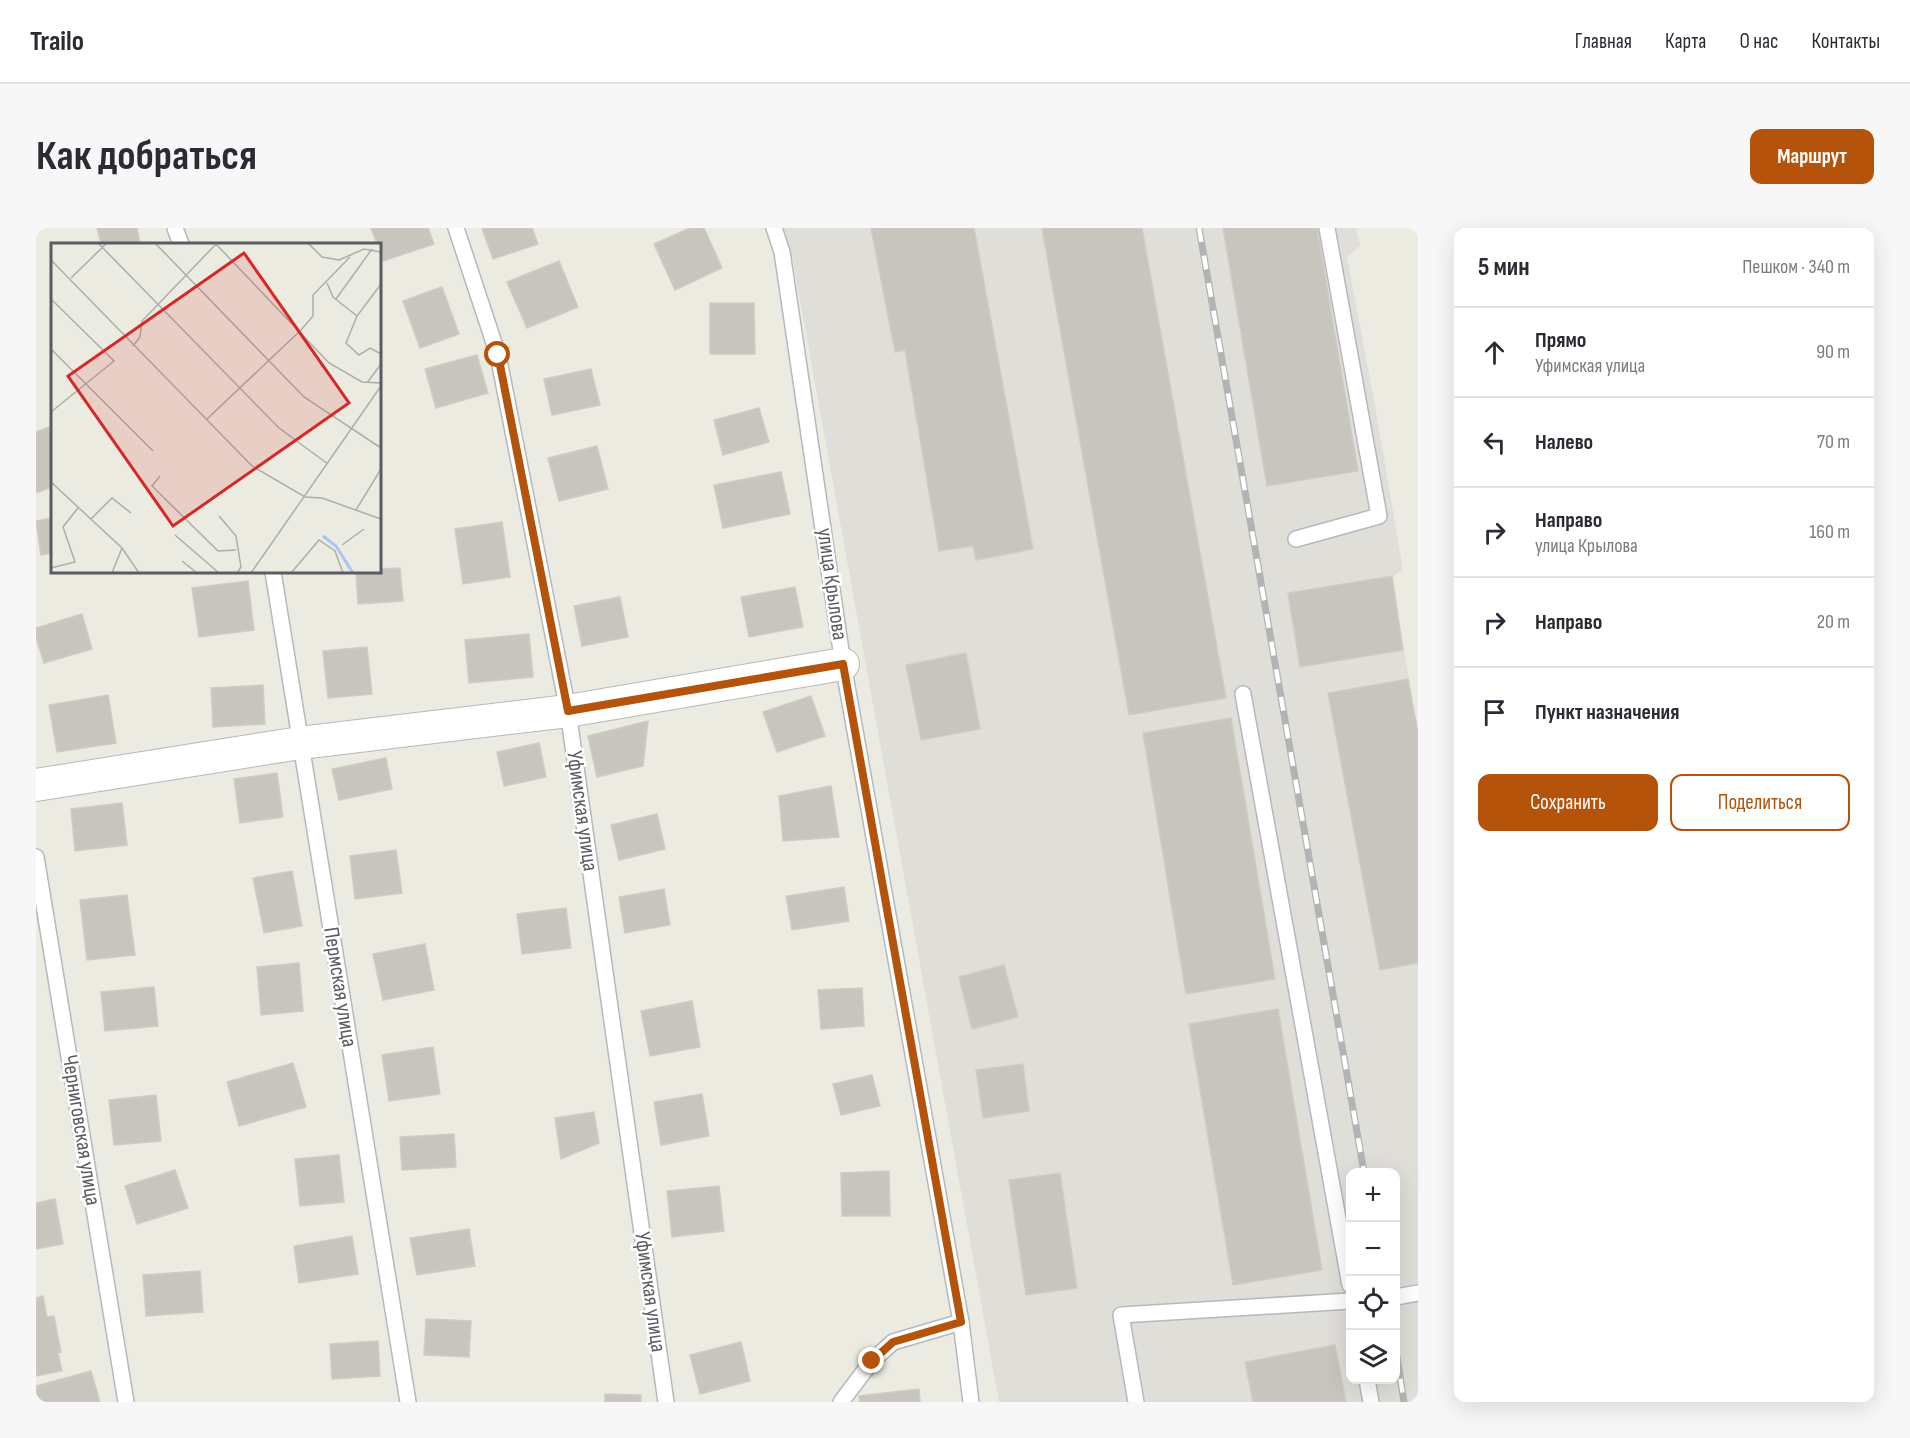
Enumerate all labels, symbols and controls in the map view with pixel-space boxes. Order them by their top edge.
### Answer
text: Trailo [30,25,84,58]
text: Главная [1575,29,1632,54]
text: Карта [1665,29,1706,54]
text: О нас [1739,29,1778,54]
text: Контакты [1811,29,1880,54]
button: Маршрут [1750,129,1874,184]
text: Как добраться [36,131,257,182]
inset map [51,243,381,573]
text: 5 мин [1478,252,1530,283]
text: Пешком · 340 m [1742,255,1850,279]
text: Прямо [1535,327,1586,354]
icon: ahead [1478,336,1511,369]
text: 90 m [1816,340,1850,364]
route start [484,341,510,367]
text: Уфимская улица [1535,354,1645,378]
icon: left [1478,426,1511,459]
text: Налево [1535,429,1593,456]
text: 70 m [1817,430,1850,454]
text: Направо [1535,507,1602,534]
icon: right [1478,516,1511,549]
text: 160 m [1809,520,1850,544]
street label: улица Крылова [811,526,853,642]
text: улица Крылова [1535,534,1638,558]
icon: right [1478,606,1511,639]
text: Направо [1535,609,1602,636]
text: 20 m [1817,610,1850,634]
icon: arrive [1478,696,1511,729]
text: Пункт назначения [1535,699,1679,726]
street label: Уфимская улица [560,749,604,873]
button: Сохранить [1478,774,1658,831]
button: Поделиться [1670,774,1850,831]
street label: Пермская улица [317,925,363,1049]
street label: Черниговская улица [56,1053,106,1207]
map controls [1346,1168,1400,1384]
button: + [1346,1168,1400,1222]
button: − [1346,1222,1400,1276]
street label: Уфимская улица [628,1230,672,1354]
button: locate [1346,1276,1400,1330]
button: layers [1346,1330,1400,1384]
route end [858,1347,884,1373]

